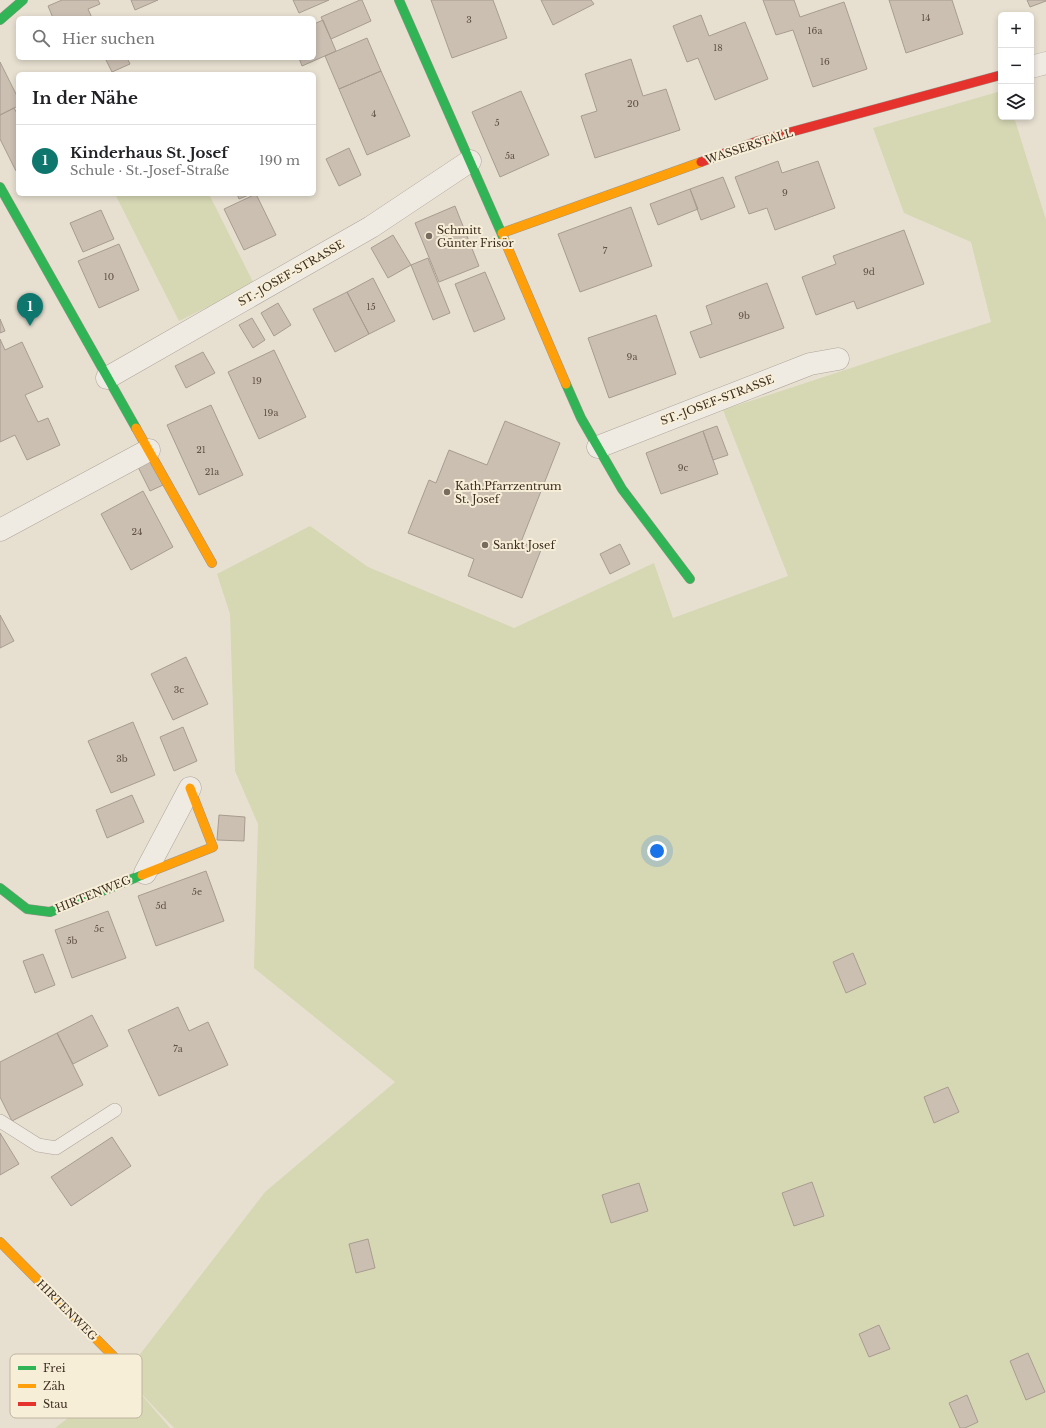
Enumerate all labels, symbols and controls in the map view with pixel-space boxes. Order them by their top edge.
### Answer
house number: 14 [921,12,931,23]
map controls [998,12,1034,120]
button: + [998,12,1034,48]
house number: 3 [466,14,472,25]
search box [16,16,316,60]
house number: 16a [808,25,822,36]
icon: search [30,27,52,49]
text: Hier suchen [62,29,155,48]
house number: 18 [713,42,723,53]
button: − [998,48,1034,84]
house number: 16 [820,56,830,67]
button: layers [998,84,1034,120]
text: In der Nähe [32,88,138,109]
house number: 20 [627,98,639,109]
house number: 4 [371,108,377,119]
house number: 5 [494,117,500,128]
street label: WASSERSTALL [703,125,794,167]
text: Kinderhaus St. Josef [70,143,228,162]
house number: 5a [505,150,515,161]
text: 1 [42,152,48,169]
text: 190 m [259,152,300,169]
text: Schule · St.-Josef-Straße [70,162,229,179]
house number: 9 [782,187,788,198]
place label: Schmitt Günter Frisör [437,223,515,250]
marker: Schmitt Günter Frisör [424,231,434,241]
street label: ST.-JOSEF-STRASSE [235,237,347,309]
house number: 7 [603,245,608,256]
house number: 9d [863,266,875,277]
house number: 10 [104,271,114,282]
pin: 1 [17,293,43,326]
house number: 15 [366,301,376,312]
house number: 9b [738,310,750,321]
house number: 9a [627,351,637,362]
street label: ST.-JOSEF-STRASSE [658,372,776,428]
house number: 19 [252,375,262,386]
house number: 19a [264,407,278,418]
house number: 21 [196,444,206,455]
house number: 9c [678,462,688,473]
house number: 21a [205,466,219,477]
place label: Kath.Pfarrzentrum St. Josef [455,479,562,506]
marker: Kath.Pfarrzentrum St. Josef [442,487,452,497]
house number: 24 [132,526,142,537]
place label: Sankt Josef [493,538,556,552]
marker: Sankt Josef [480,540,490,550]
house number: 3c [174,684,184,695]
house number: 3b [116,753,128,764]
your location [647,841,667,861]
street label: HIRTENWEG [53,872,133,916]
house number: 5e [192,886,202,897]
house number: 5d [155,900,167,911]
house number: 5c [94,923,104,934]
house number: 5b [67,935,78,946]
house number: 7a [173,1043,183,1054]
street label: HIRTENWEG [34,1277,101,1344]
legend [10,1354,142,1418]
text: Frei [43,1361,66,1375]
text: Zäh [43,1379,66,1393]
text: Stau [43,1397,68,1411]

